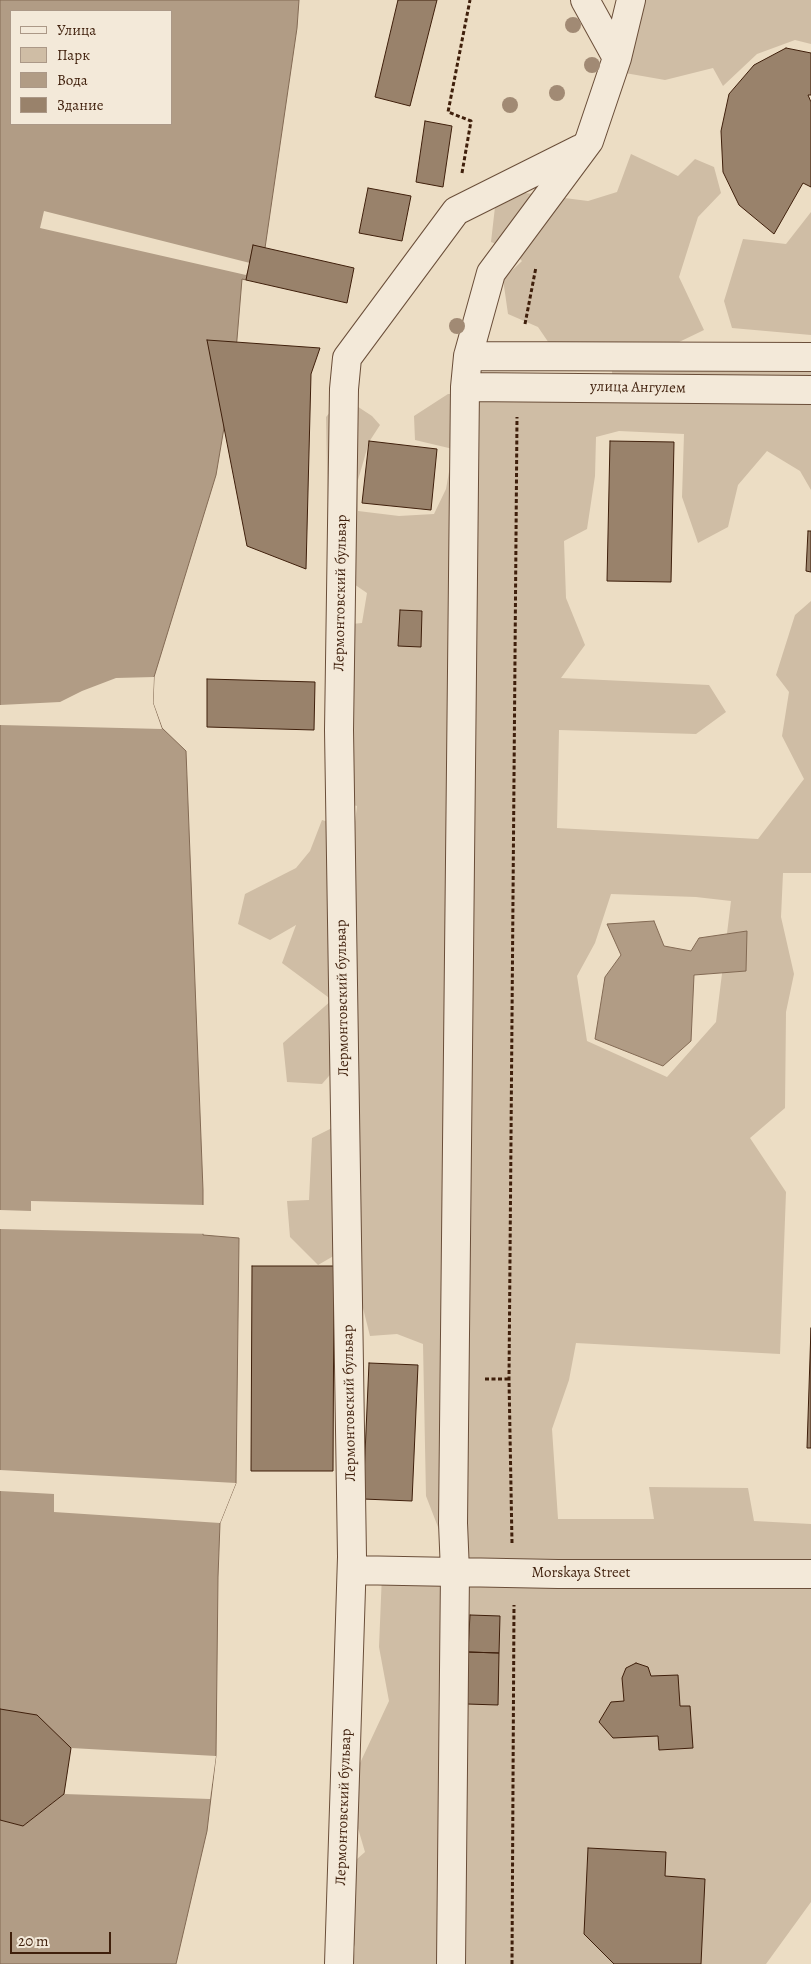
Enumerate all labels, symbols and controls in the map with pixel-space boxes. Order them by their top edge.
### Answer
legend [10,10,172,125]
text: Улица [57,20,96,40]
text: Парк [57,45,90,65]
text: Вода [57,70,88,90]
text: Здание [57,95,104,115]
street label: улица Ангулем [590,378,686,398]
street label: Лермонтовский бульвар [331,514,351,672]
street label: Лермонтовский бульвар [333,919,353,1077]
street label: Лермонтовский бульвар [340,1324,360,1482]
street label: Morskaya Street [532,1564,630,1582]
street label: Лермонтовский бульвар [332,1728,356,1886]
scale bar [12,1922,114,1954]
text: 20 m [18,1931,49,1951]

